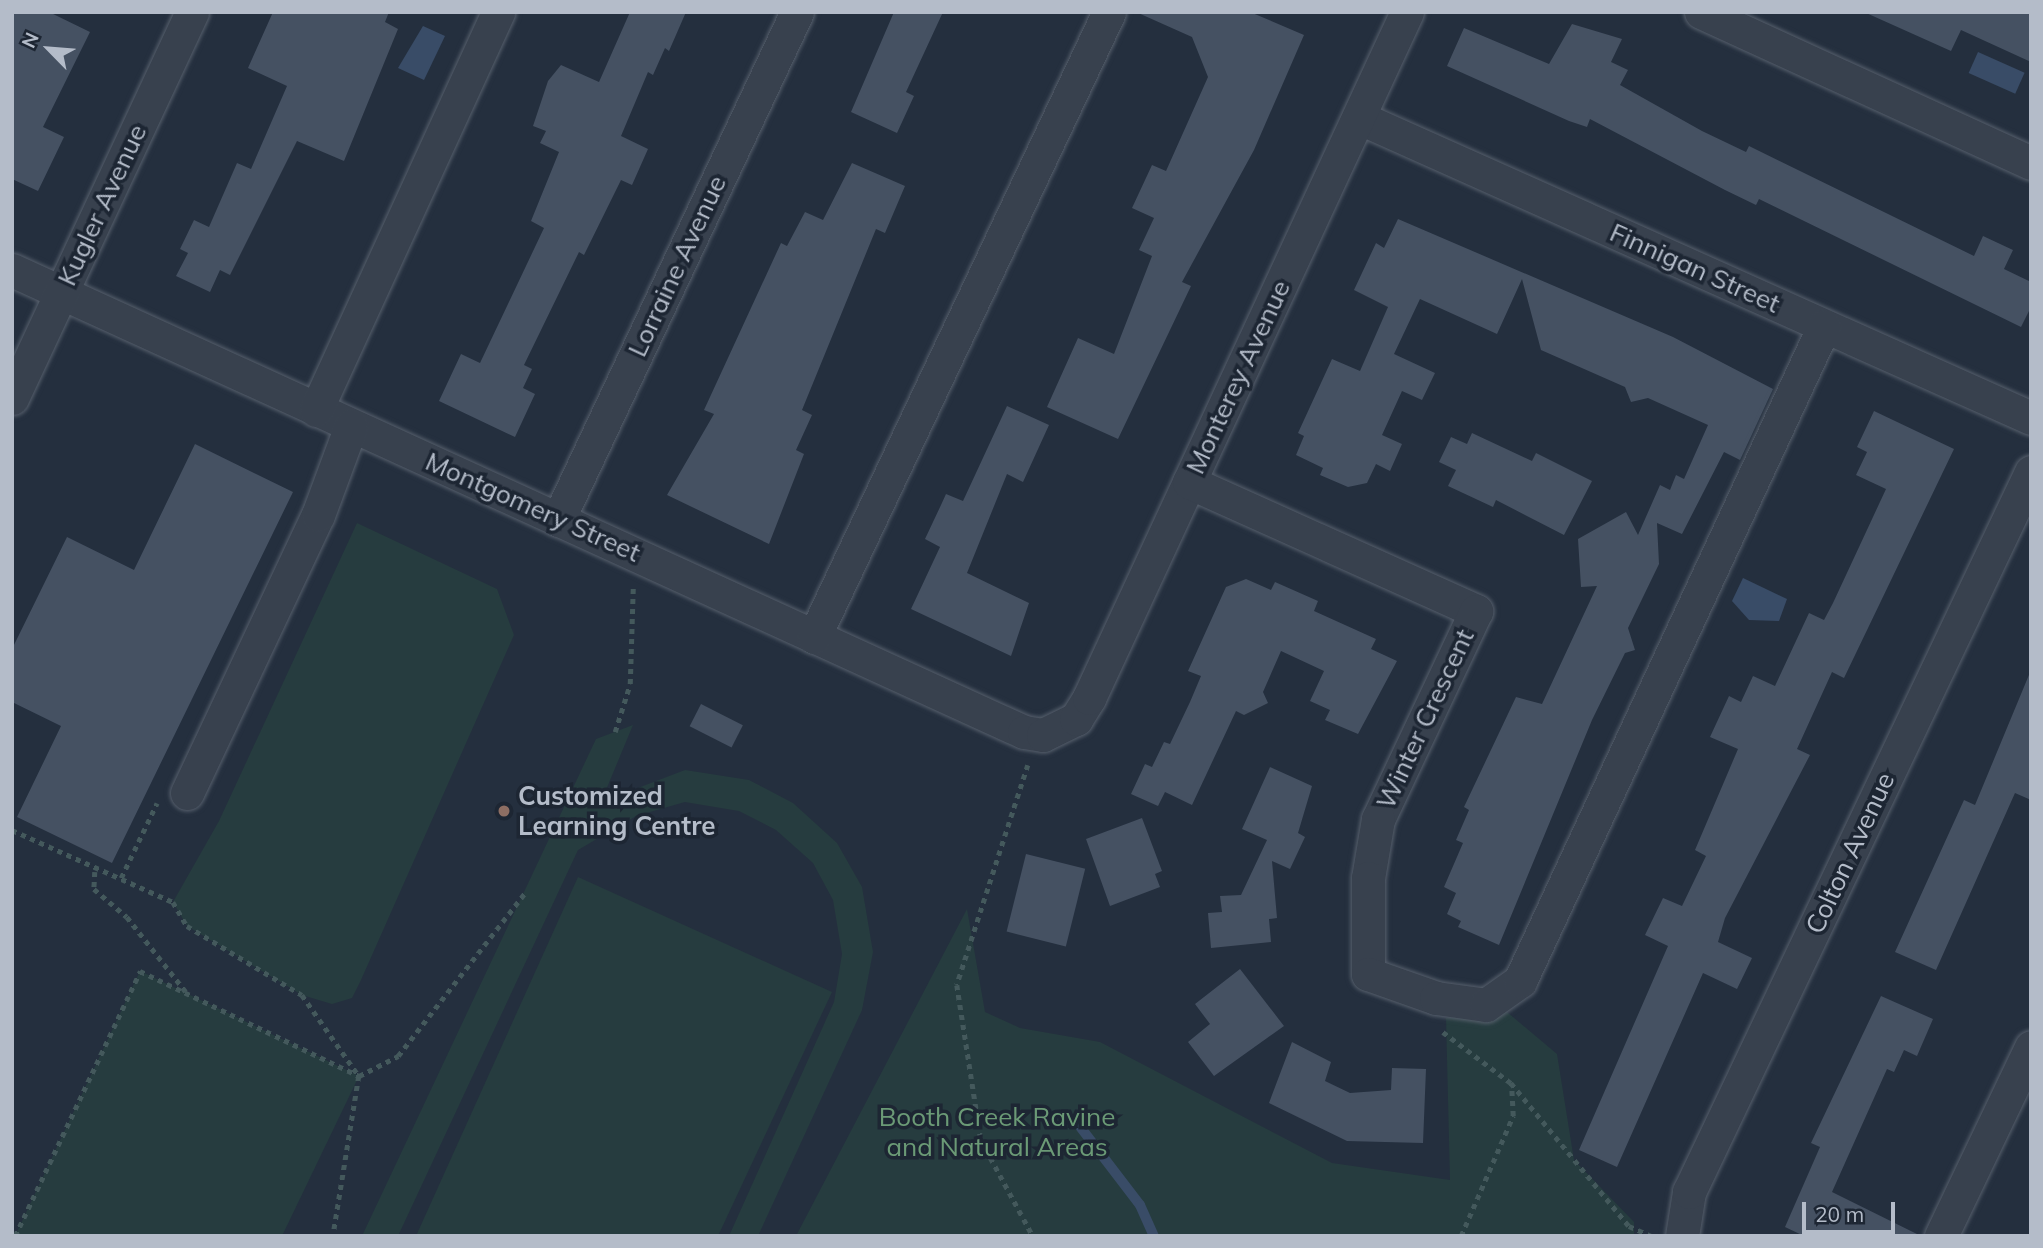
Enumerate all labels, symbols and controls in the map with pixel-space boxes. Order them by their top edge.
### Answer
north arrow [14,14,84,84]
text: N [16,29,44,52]
street label: Kugler Avenue [51,120,153,290]
street label: Lorraine Avenue [621,171,733,361]
street label: Finnigan Street [1605,217,1785,319]
street label: Monterey Avenue [1180,275,1296,479]
street label: Montgomery Street [421,446,645,568]
street label: Winter Crescent [1370,624,1480,814]
street label: Colton Avenue [1799,767,1901,939]
place label: Customized Learning Centre [518,780,715,842]
marker: Customized Learning Centre [496,803,512,819]
park label: Booth Creek Ravine and Natural Areas [879,1101,1115,1162]
scale bar [1805,1188,1898,1232]
text: 20 m [1815,1201,1864,1227]

